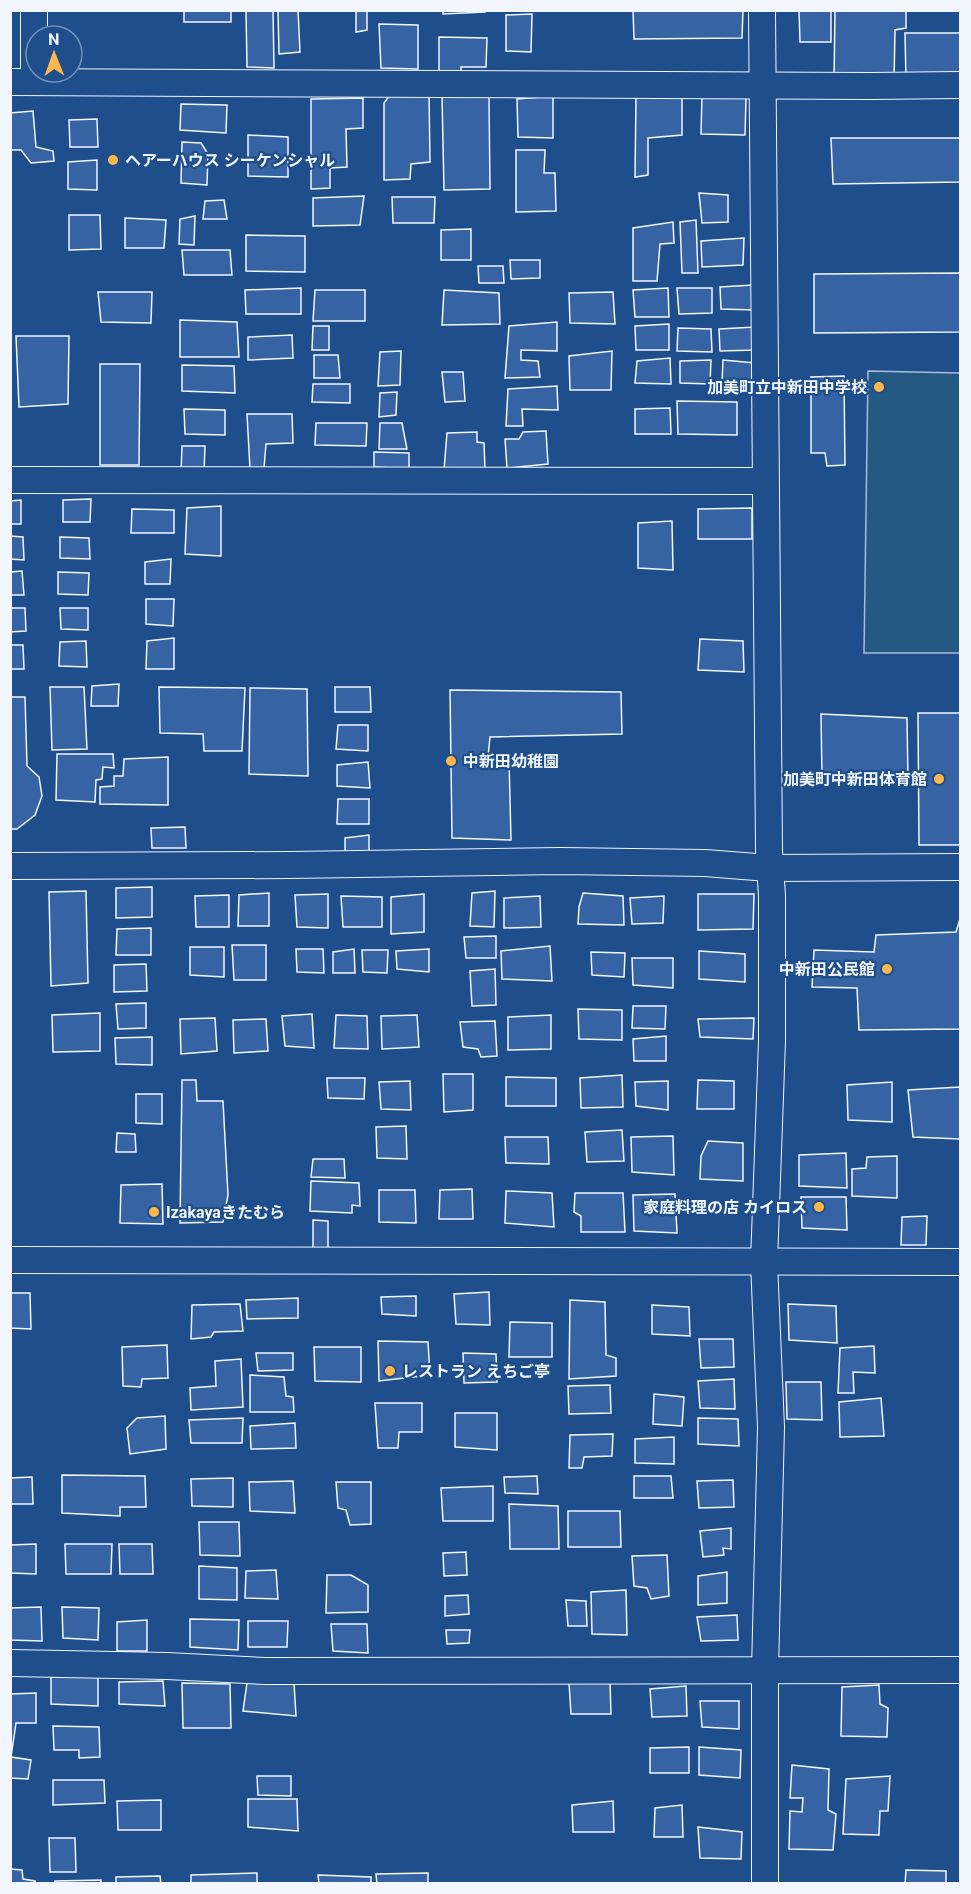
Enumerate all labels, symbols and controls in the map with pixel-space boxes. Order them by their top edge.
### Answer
north arrow [24,24,84,84]
text: N [48,30,60,49]
place label: ヘアーハウス シーケンシャル [125,151,335,170]
marker: ヘアーハウス シーケンシャル [106,153,120,167]
place label: 加美町立中新田中学校 [707,378,867,397]
marker: 加美町立中新田中学校 [872,380,886,394]
place label: 中新田幼稚園 [463,752,559,771]
marker: 中新田幼稚園 [444,754,458,768]
place label: 加美町中新田体育館 [783,770,927,789]
marker: 加美町中新田体育館 [932,772,946,786]
place label: 中新田公民館 [779,960,875,979]
marker: 中新田公民館 [880,962,894,976]
place label: 家庭料理の店 カイロス [643,1198,807,1217]
marker: 家庭料理の店 カイロス [812,1200,826,1214]
place label: Izakayaきたむら [166,1203,285,1222]
marker: Izakayaきたむら [147,1205,161,1219]
place label: レストラン えちご亭 [402,1362,550,1381]
marker: レストラン えちご亭 [383,1364,397,1378]

